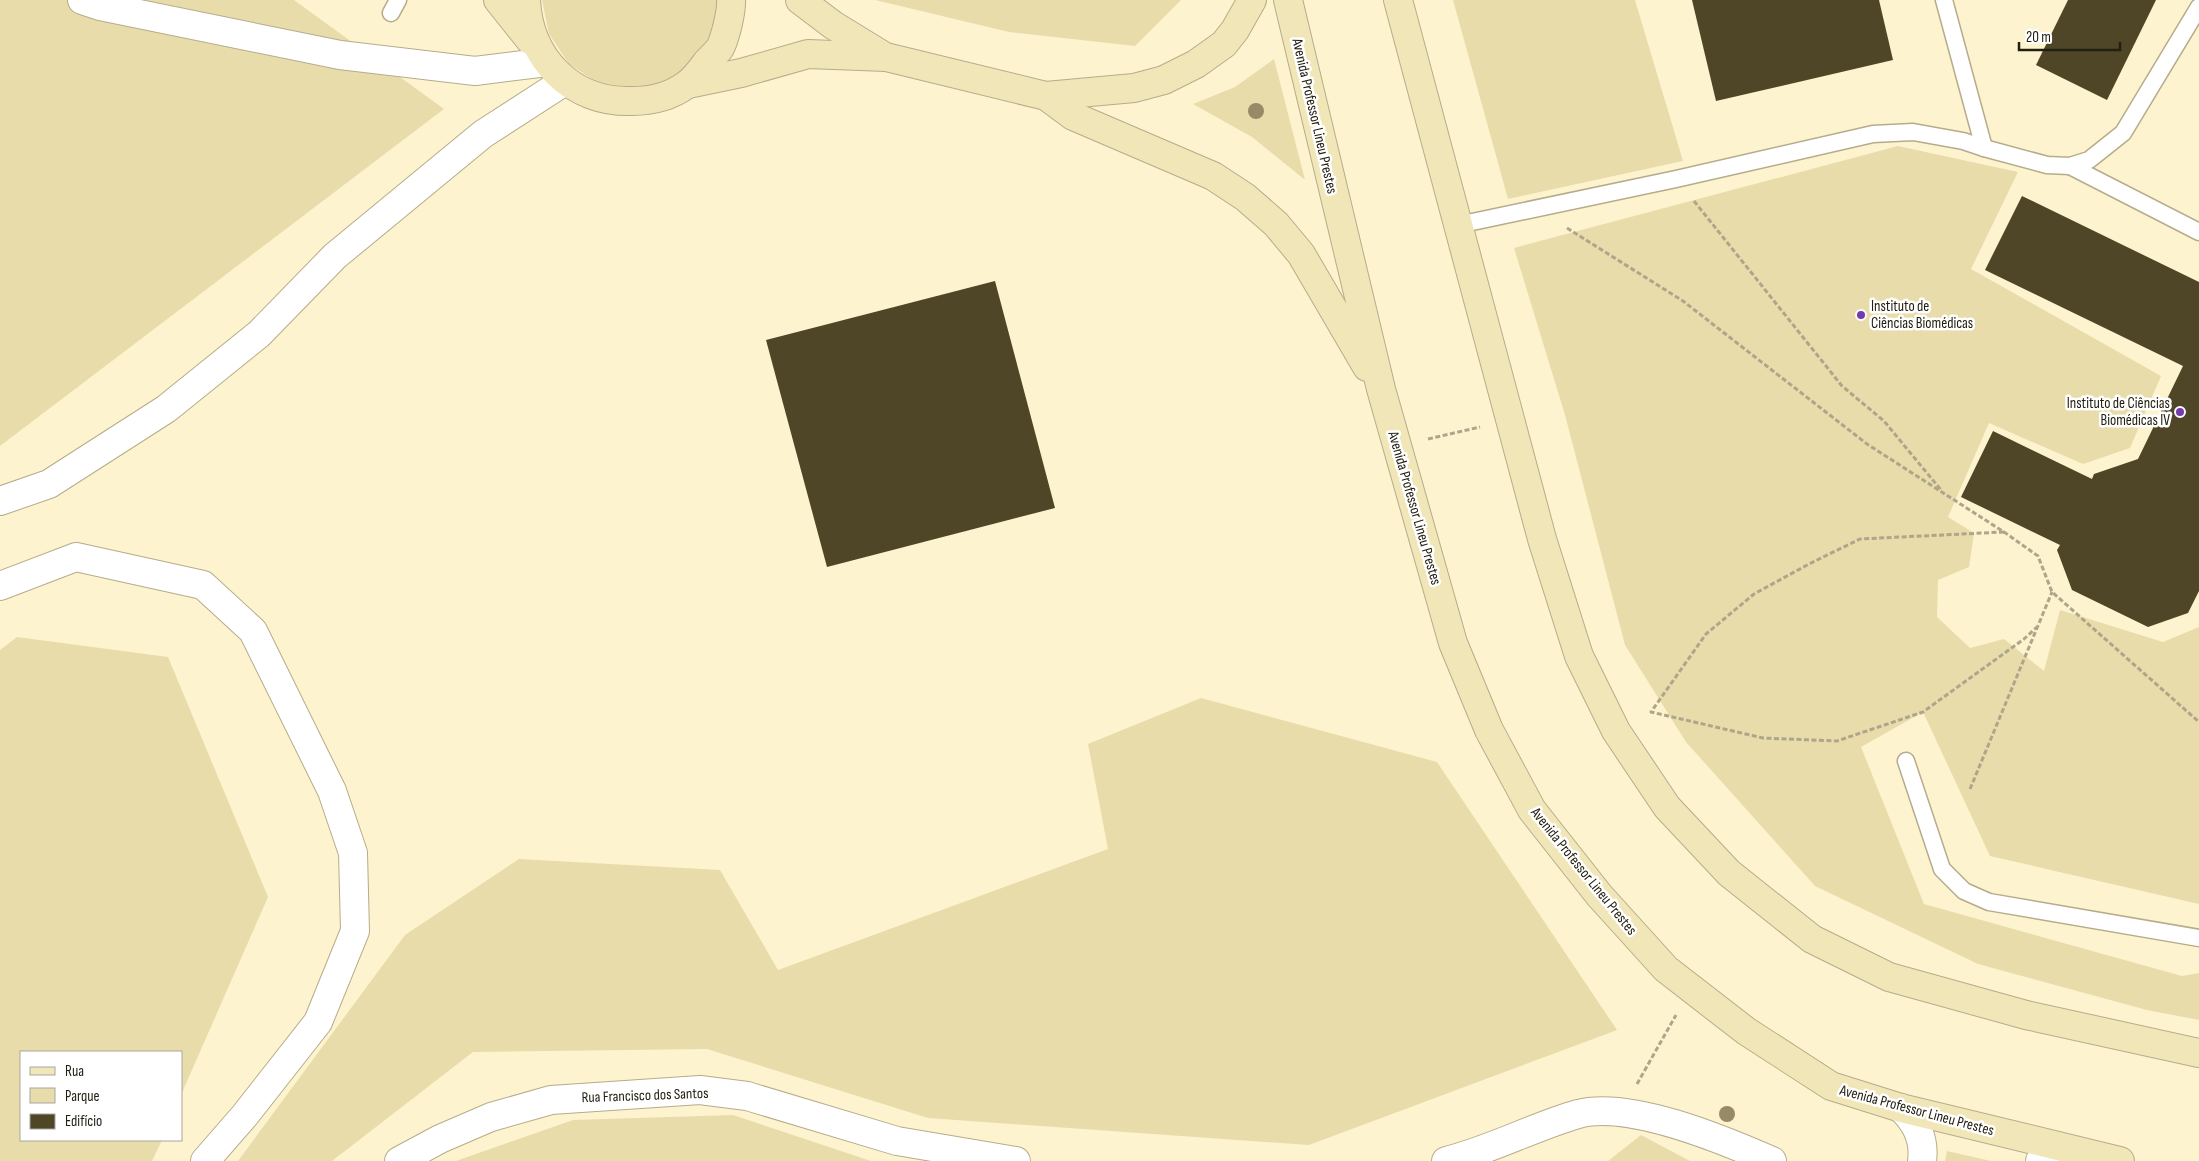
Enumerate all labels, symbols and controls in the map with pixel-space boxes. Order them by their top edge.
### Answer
scale bar [2019,20,2120,52]
text: 20 m [2026,28,2051,47]
street label: Avenida Professor Lineu Prestes [1287,36,1342,196]
place label: Instituto de Ciências Biomédicas [1871,297,1973,333]
marker: Instituto de Ciências Biomédicas [1855,309,1867,321]
place label: Instituto de Ciências Biomédicas IV [2067,394,2170,430]
marker: Instituto de Ciências Biomédicas IV [2174,406,2186,418]
street label: Avenida Professor Lineu Prestes [1383,428,1446,587]
street label: Avenida Professor Lineu Prestes [1526,803,1641,939]
legend [20,1051,182,1141]
text: Rua [65,1062,84,1081]
street label: Avenida Professor Lineu Prestes [1837,1080,1996,1140]
street label: Rua Francisco dos Santos [581,1084,709,1107]
text: Parque [65,1087,100,1106]
text: Edifício [65,1112,102,1131]

